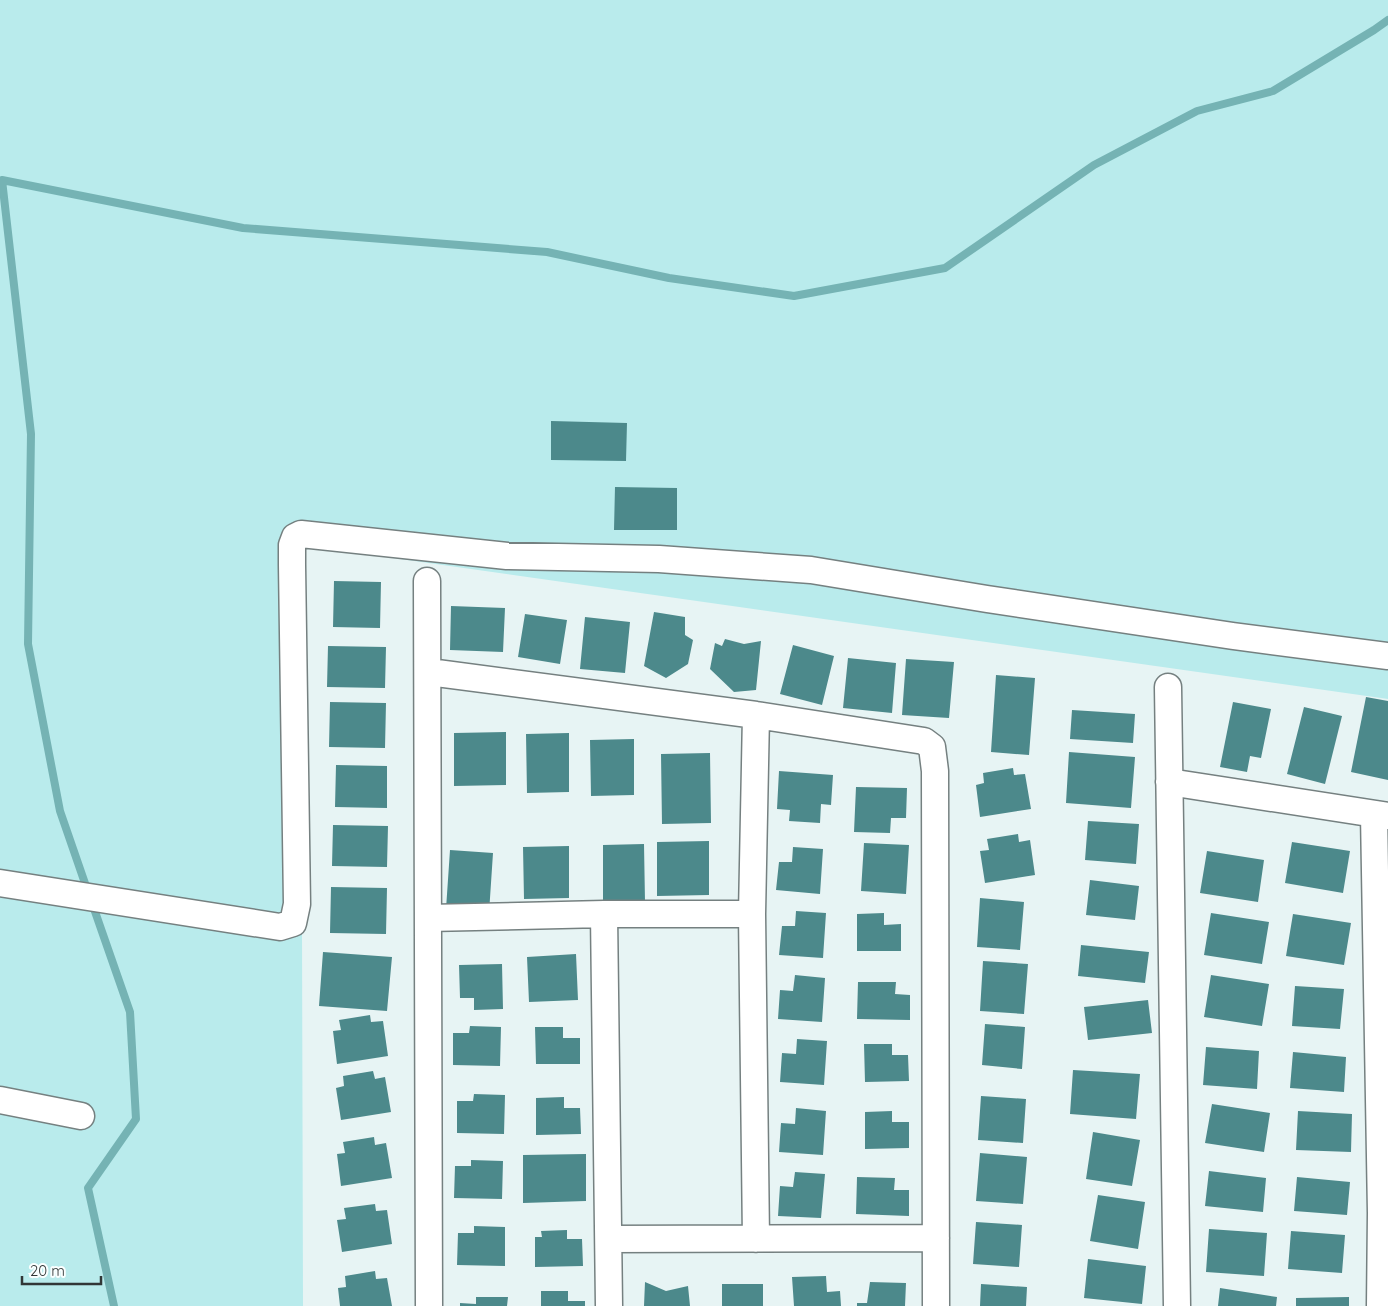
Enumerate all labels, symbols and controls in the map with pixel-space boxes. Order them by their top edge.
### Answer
scale bar [22,1254,101,1286]
text: 20 m [30,1261,65,1280]

